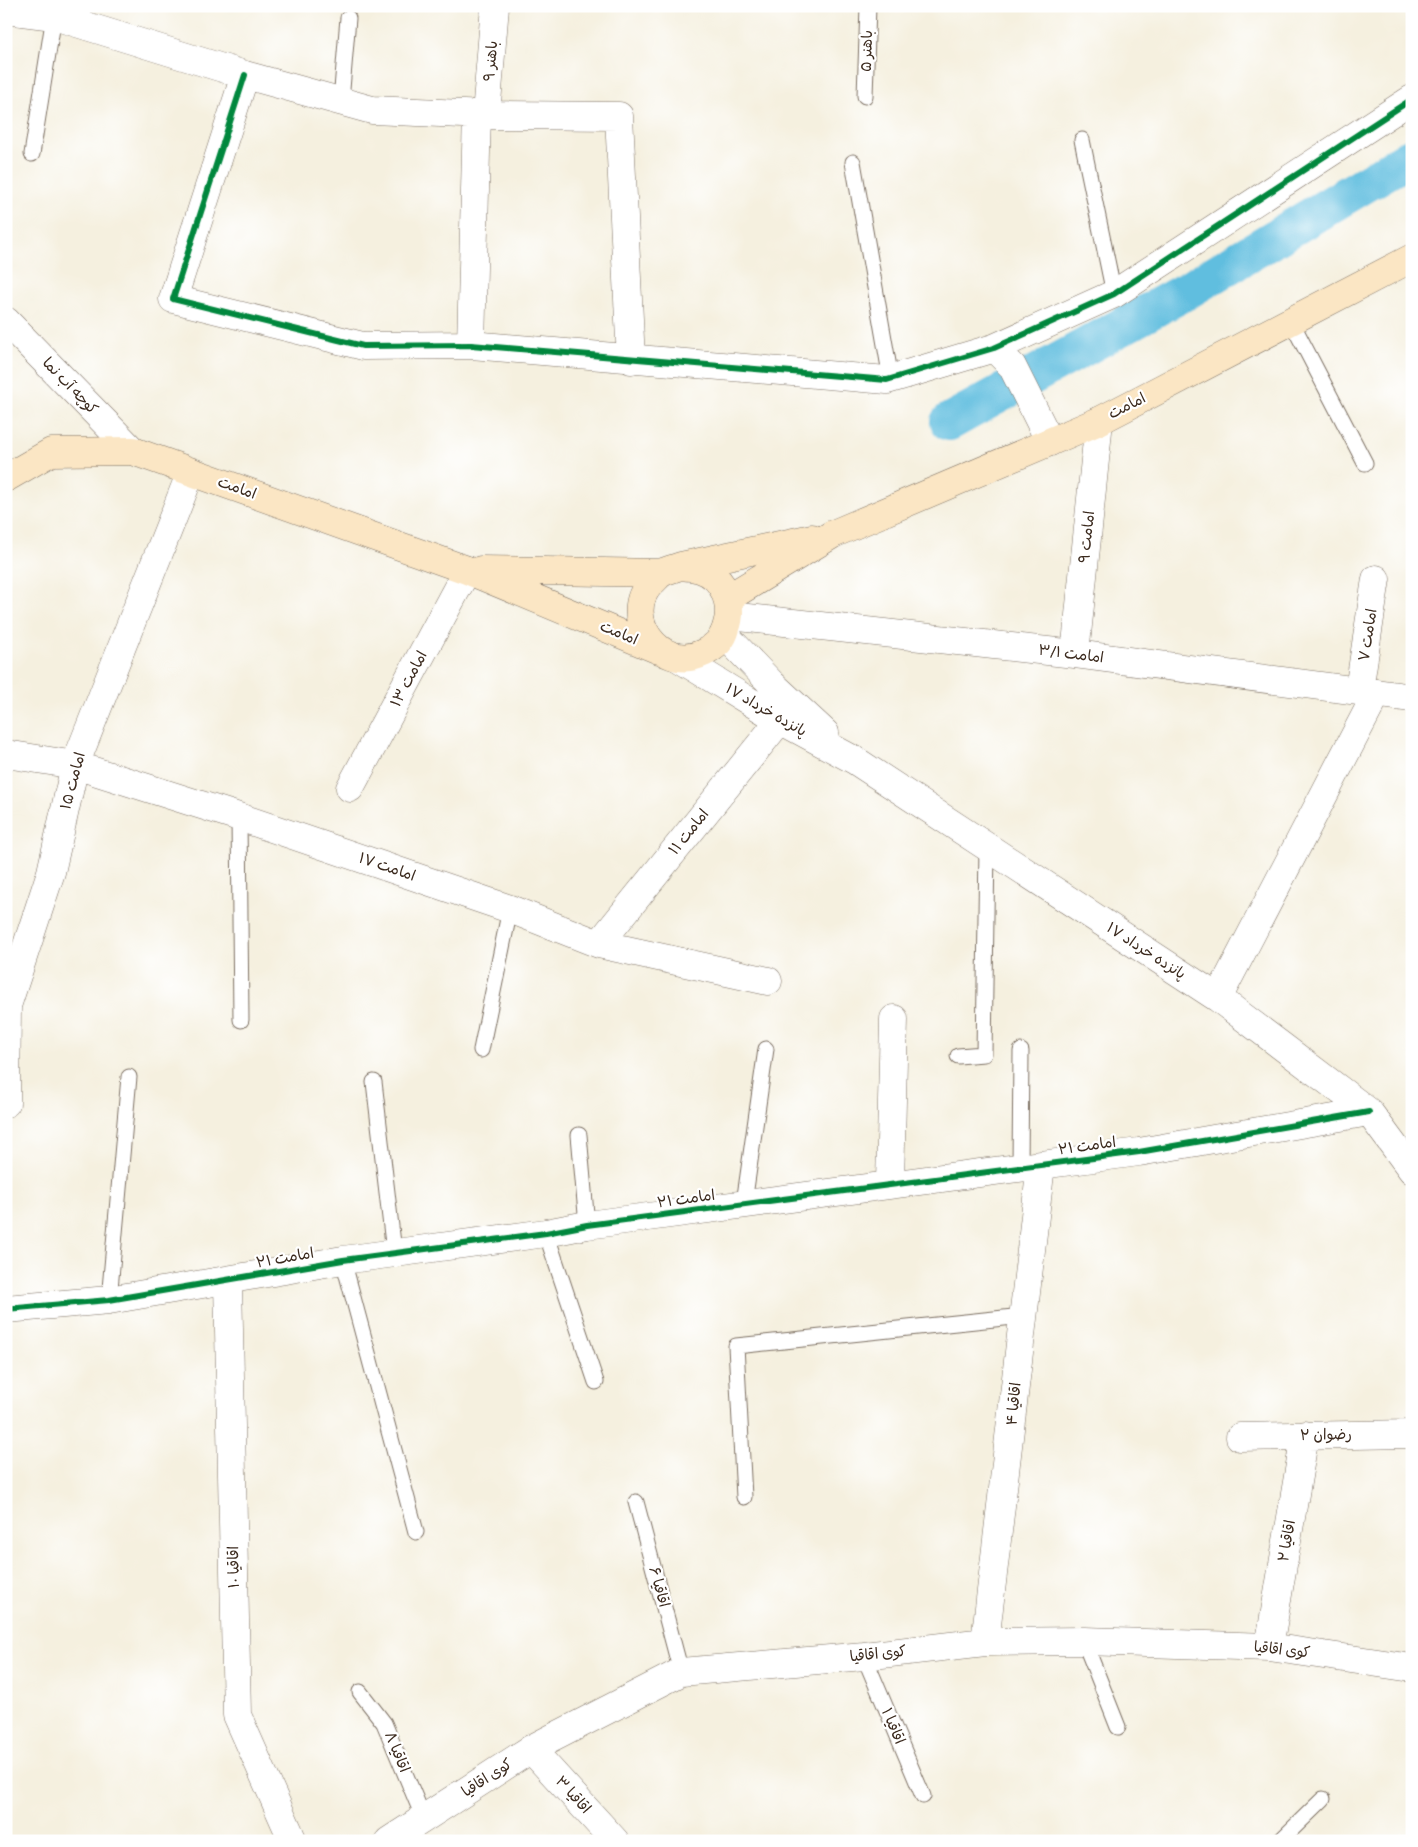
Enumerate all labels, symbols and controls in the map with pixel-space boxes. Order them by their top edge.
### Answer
street label: باهنر ۵ [857,30,877,72]
street label: باهنر ۹ [480,40,502,82]
street label: کوچه آب نما [38,353,102,419]
street label: امامت [1105,389,1149,423]
street label: امامت [215,472,259,504]
street label: امامت ۹ [1075,510,1099,564]
street label: امامت ۷ [1354,607,1382,663]
street label: امامت [597,617,641,649]
street label: امامت ۳/۱ [1037,641,1105,667]
street label: امامت ۱۳ [386,648,432,710]
street label: پانزده خرداد ۱۷ [722,679,810,741]
street label: امامت ۱۵ [56,750,90,812]
street label: امامت ۱۱ [665,805,713,859]
street label: امامت ۱۷ [356,848,418,886]
street label: پانزده خرداد ۱۷ [1103,918,1189,984]
street label: امامت ۲۱ [1057,1133,1117,1159]
street label: امامت ۲۱ [656,1186,716,1212]
street label: امامت ۲۱ [255,1244,315,1272]
street label: اقاقیا ۴ [1002,1381,1026,1427]
street label: رضوان ۲ [1300,1425,1352,1445]
street label: اقاقیا ۲ [1274,1519,1300,1563]
street label: اقاقیا ۱۰ [224,1546,244,1588]
street label: اقاقیا ۶ [644,1565,674,1609]
street label: کوی اقاقیا [1253,1638,1311,1662]
street label: کوی اقاقیا [849,1642,907,1666]
street label: اقاقیا ۱ [877,1705,909,1747]
street label: اقاقیا ۸ [380,1729,414,1775]
street label: کوی اقاقیا [458,1755,516,1801]
street label: اقاقیا ۳ [551,1772,595,1818]

